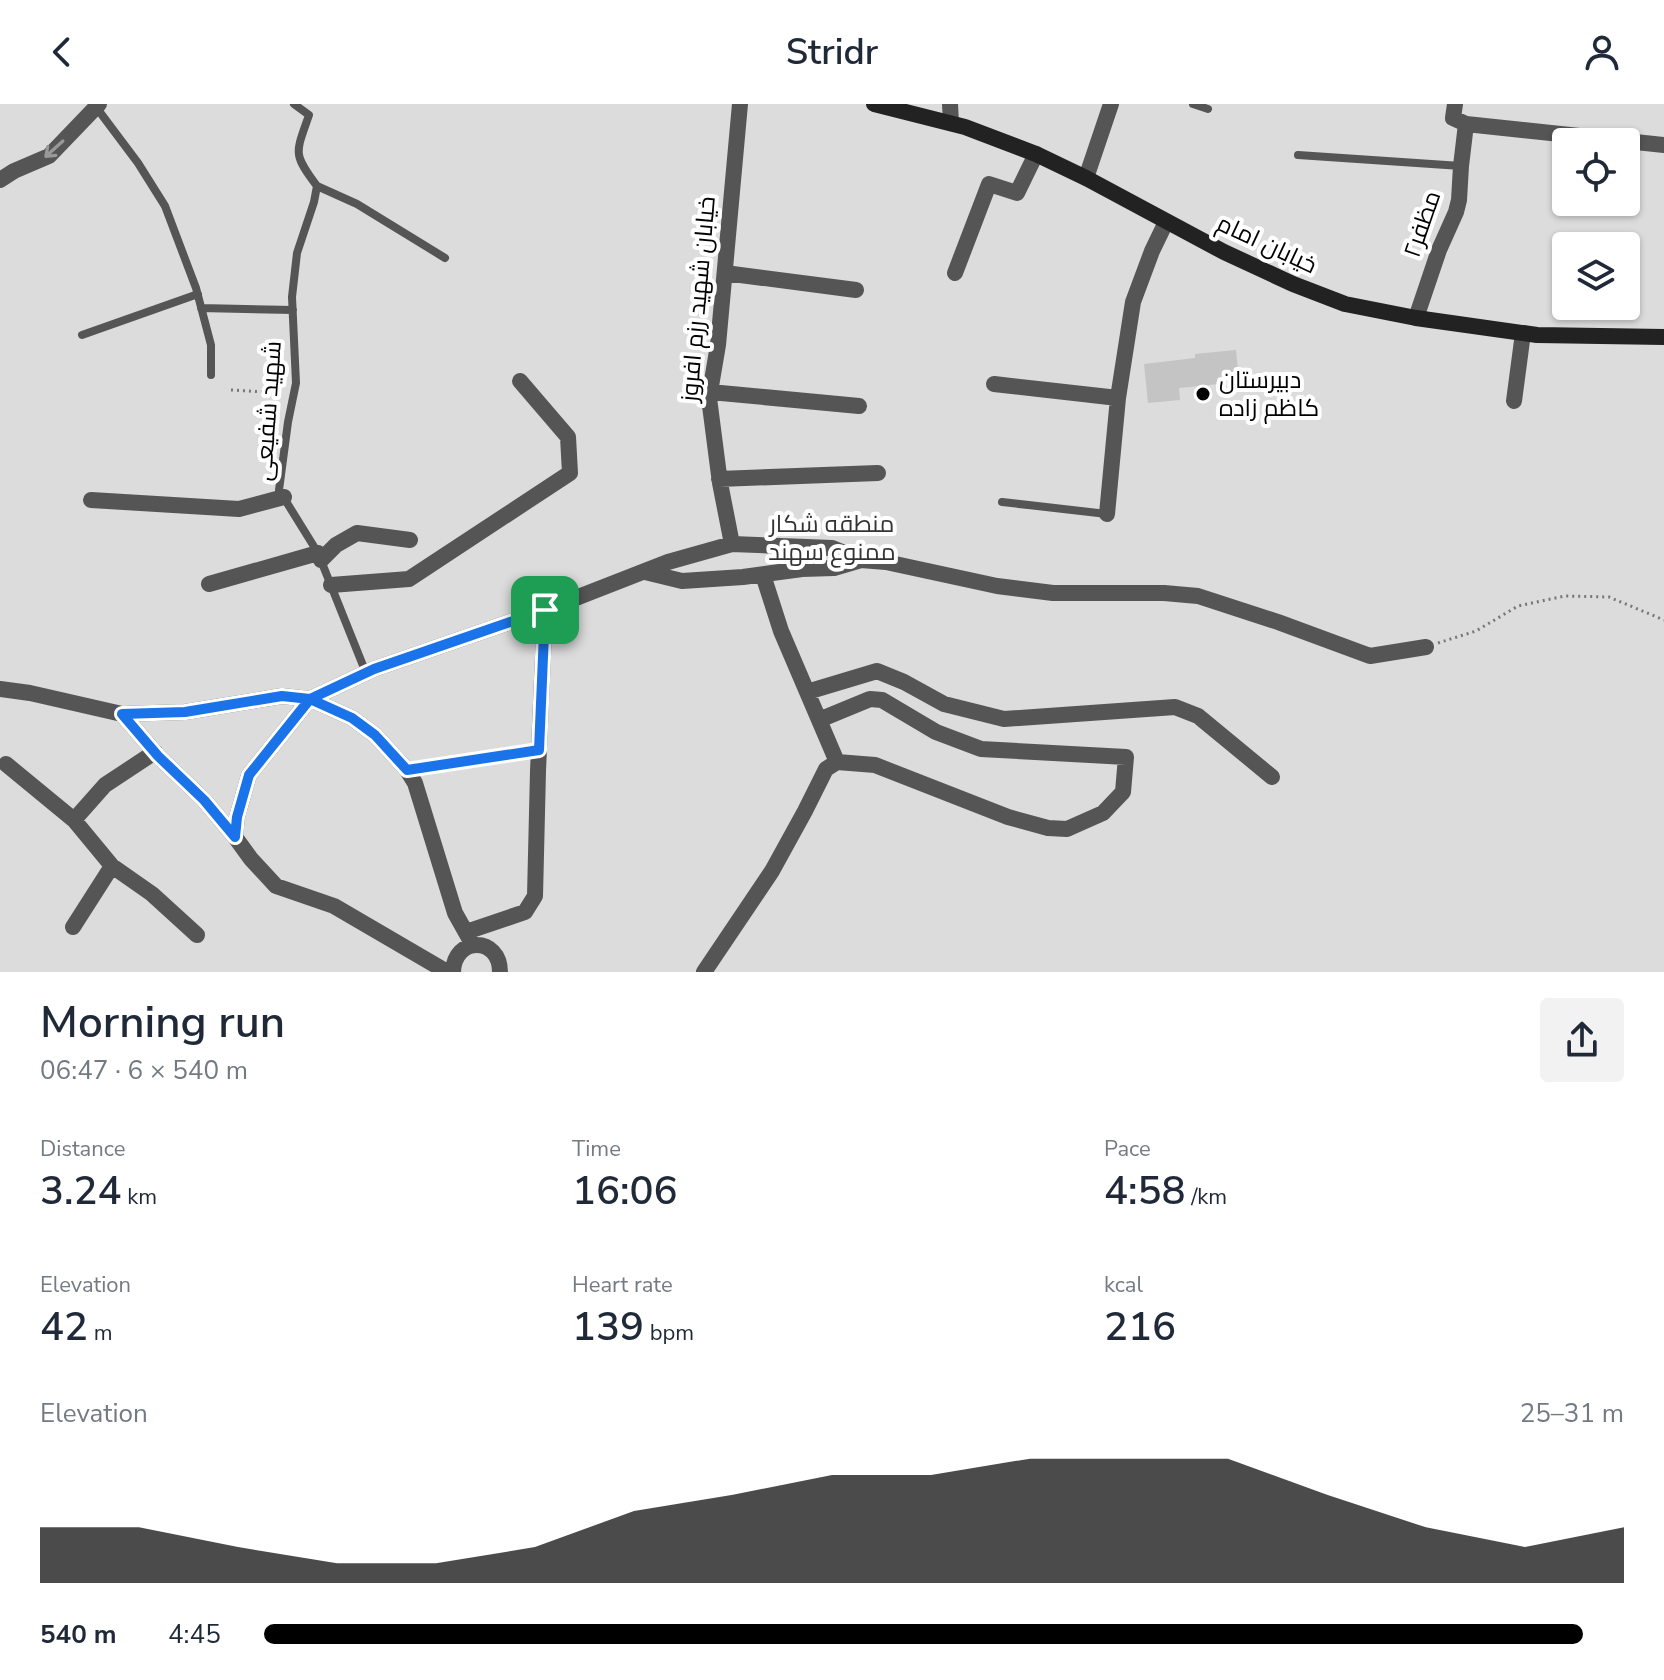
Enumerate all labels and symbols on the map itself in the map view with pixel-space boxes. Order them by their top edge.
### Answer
one-way arrow [44,139,64,158]
street label: مظفر۲ [1396,186,1448,262]
street label: خیابان شهید رزم افروز [673,195,723,405]
street label: خیابان امام [1212,207,1322,281]
street label: شهید شفیعی [247,340,289,482]
place label: دبیرستان کاظم زاده [1219,364,1319,424]
marker: دبیرستان کاظم زاده [1194,385,1212,403]
park label: منطقه شکار ممنوع سهند [768,508,896,568]
pin [511,576,579,644]

